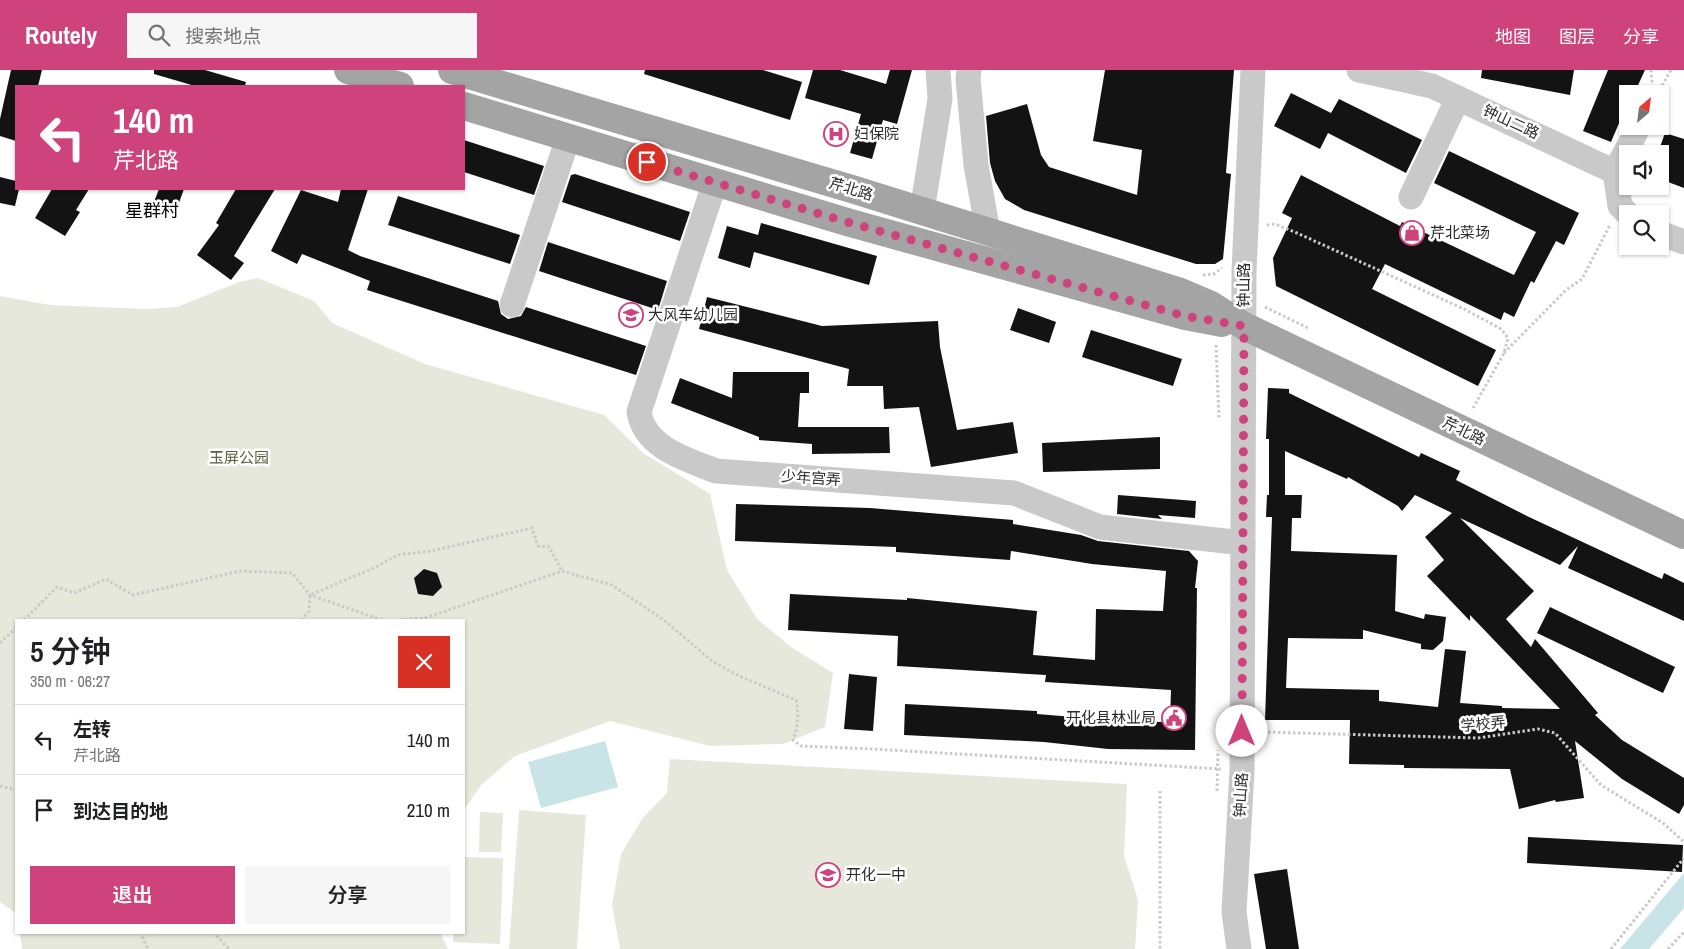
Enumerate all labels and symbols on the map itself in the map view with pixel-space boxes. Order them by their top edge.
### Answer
north arrow [1619,85,1669,135]
street label: 钟山二路 [1480,99,1543,144]
hospital icon: 妇保院 [823,121,849,147]
place label: 妇保院 [854,123,899,144]
pin [626,141,668,183]
street label: 芹北路 [827,172,876,205]
district label: 星群村 [125,198,179,223]
shop icon: 芹北菜场 [1399,220,1425,246]
place label: 芹北菜场 [1430,222,1490,243]
street label: 钟山路 [1233,262,1254,308]
school or university icon: 大风车幼儿园 [618,302,644,328]
place label: 大风车幼儿园 [648,304,738,325]
street label: 芹北路 [1439,411,1489,450]
park label: 玉屏公园 [209,447,269,468]
street label: 少年宫弄 [780,465,842,490]
position arrow [1215,704,1267,756]
public building icon: 开化县林业局 [1161,705,1187,731]
place label: 开化县林业局 [1066,707,1156,728]
street label: 学校弄 [1460,711,1506,736]
street label: 钟山路 [1229,772,1252,818]
school or university icon: 开化一中 [815,862,841,888]
place label: 开化一中 [846,864,906,885]

